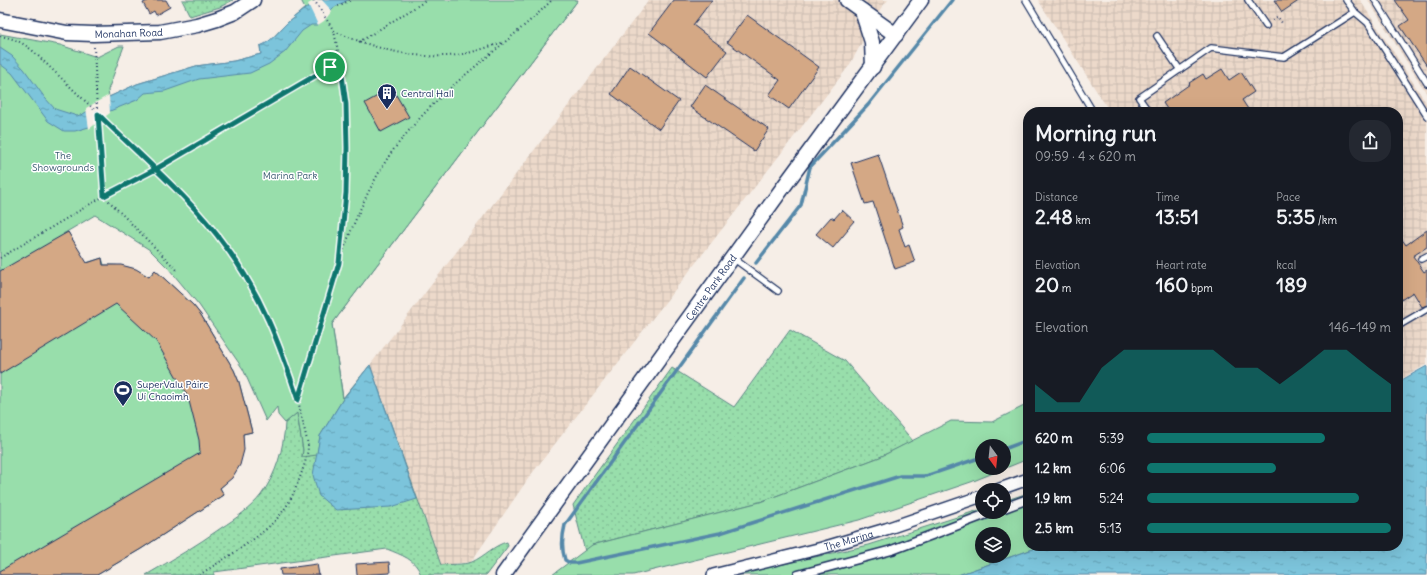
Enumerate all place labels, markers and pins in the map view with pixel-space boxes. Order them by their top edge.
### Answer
pin [313,50,347,84]
building icon: Central Hall [376,82,398,110]
place label: Central Hall [401,87,453,100]
place label: SuperValu Páirc Uí Chaoimh [137,378,208,403]
sports icon: SuperValu Páirc Uí Chaoimh [112,379,134,407]

